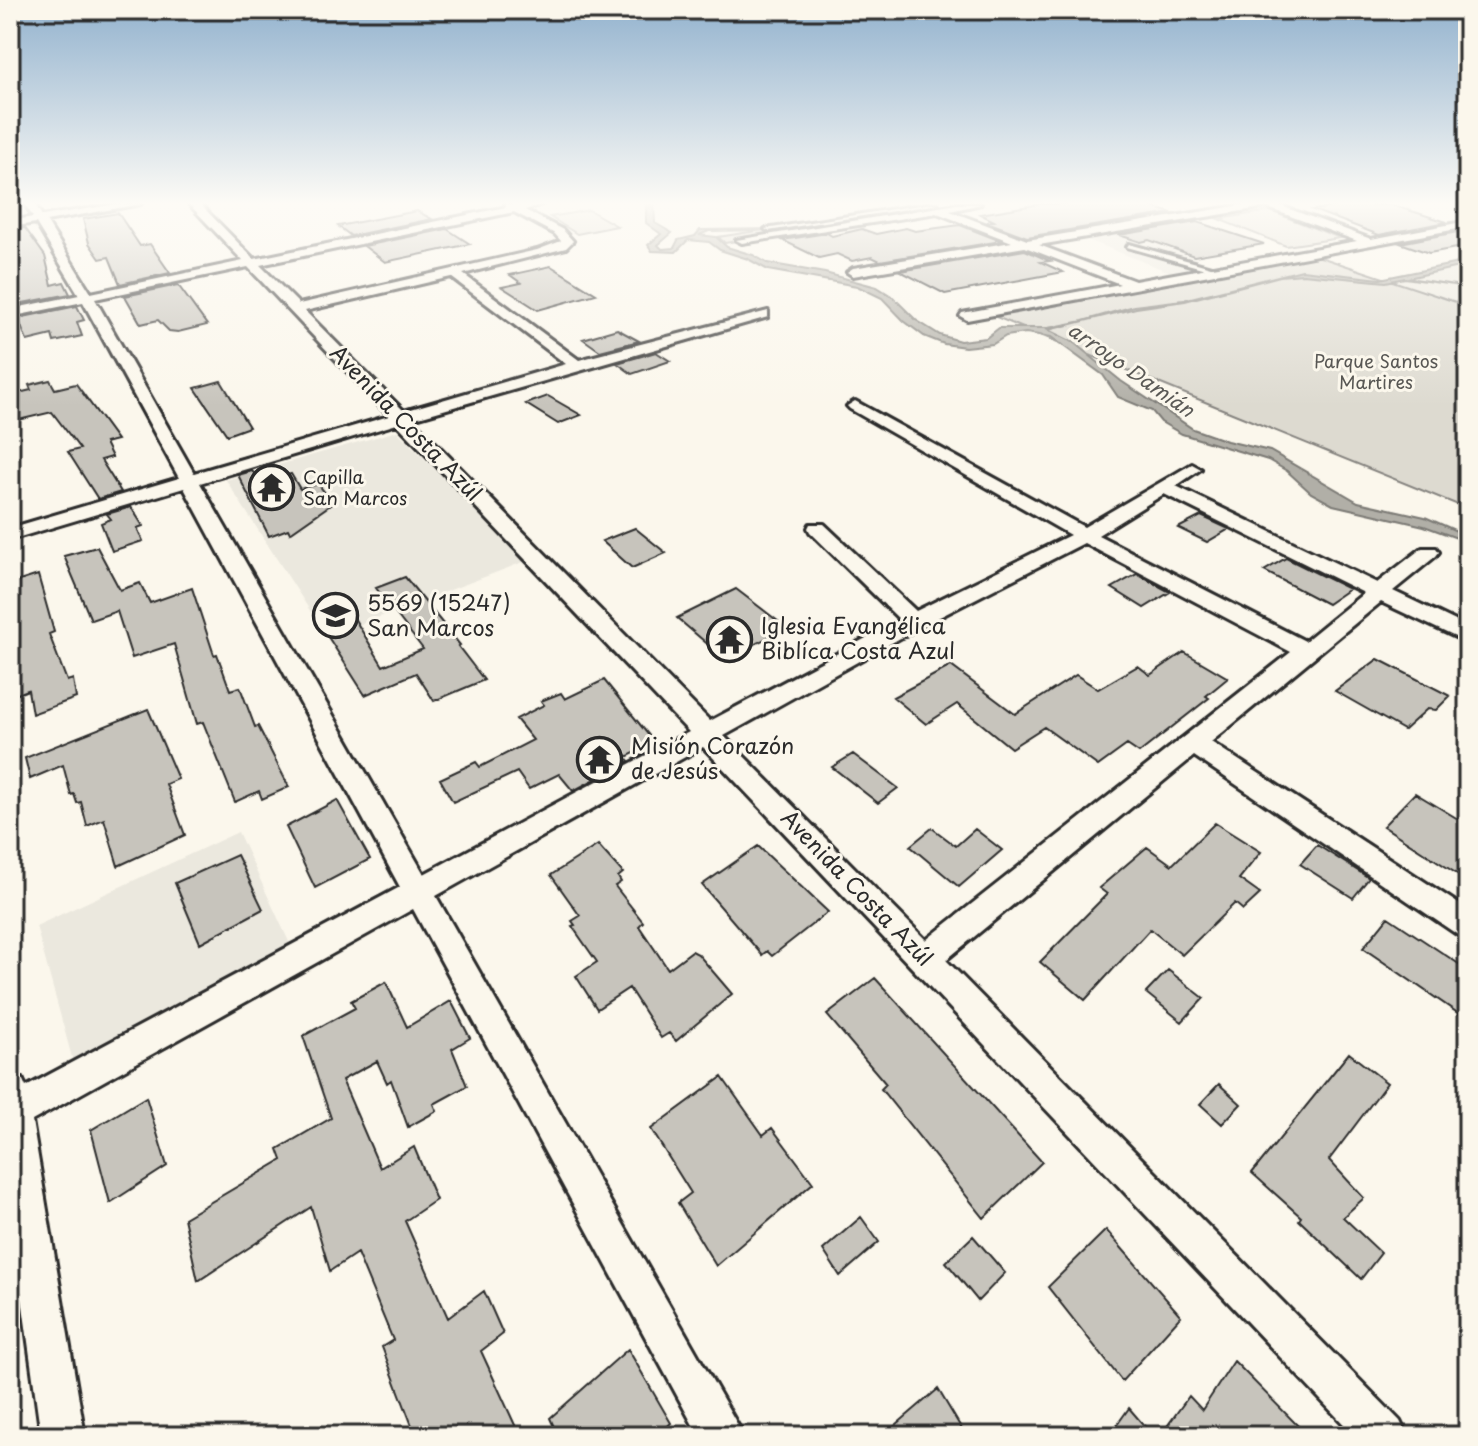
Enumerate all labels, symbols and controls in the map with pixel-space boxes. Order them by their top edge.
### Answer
water label: arroyo Damián [1062,314,1202,425]
street label: Avenida Costa Azúl [324,336,491,508]
park label: Parque Santos Martires [1314,347,1438,395]
place label: Capilla San Marcos [303,463,407,511]
temple icon: Capilla San Marcos [248,464,296,512]
place label: 5569 (15247) San Marcos [367,585,510,643]
school or university icon: 5569 (15247) San Marcos [312,592,360,640]
place label: Iglesia Evangélica Biblíca Costa Azul [761,608,955,666]
temple icon: Iglesia Evangélica Biblíca Costa Azul [706,615,754,663]
place label: Misión Corazón de Jesús [631,728,794,786]
temple icon: Misión Corazón de Jesús [576,735,624,783]
street label: Avenida Costa Azúl [775,801,942,973]

